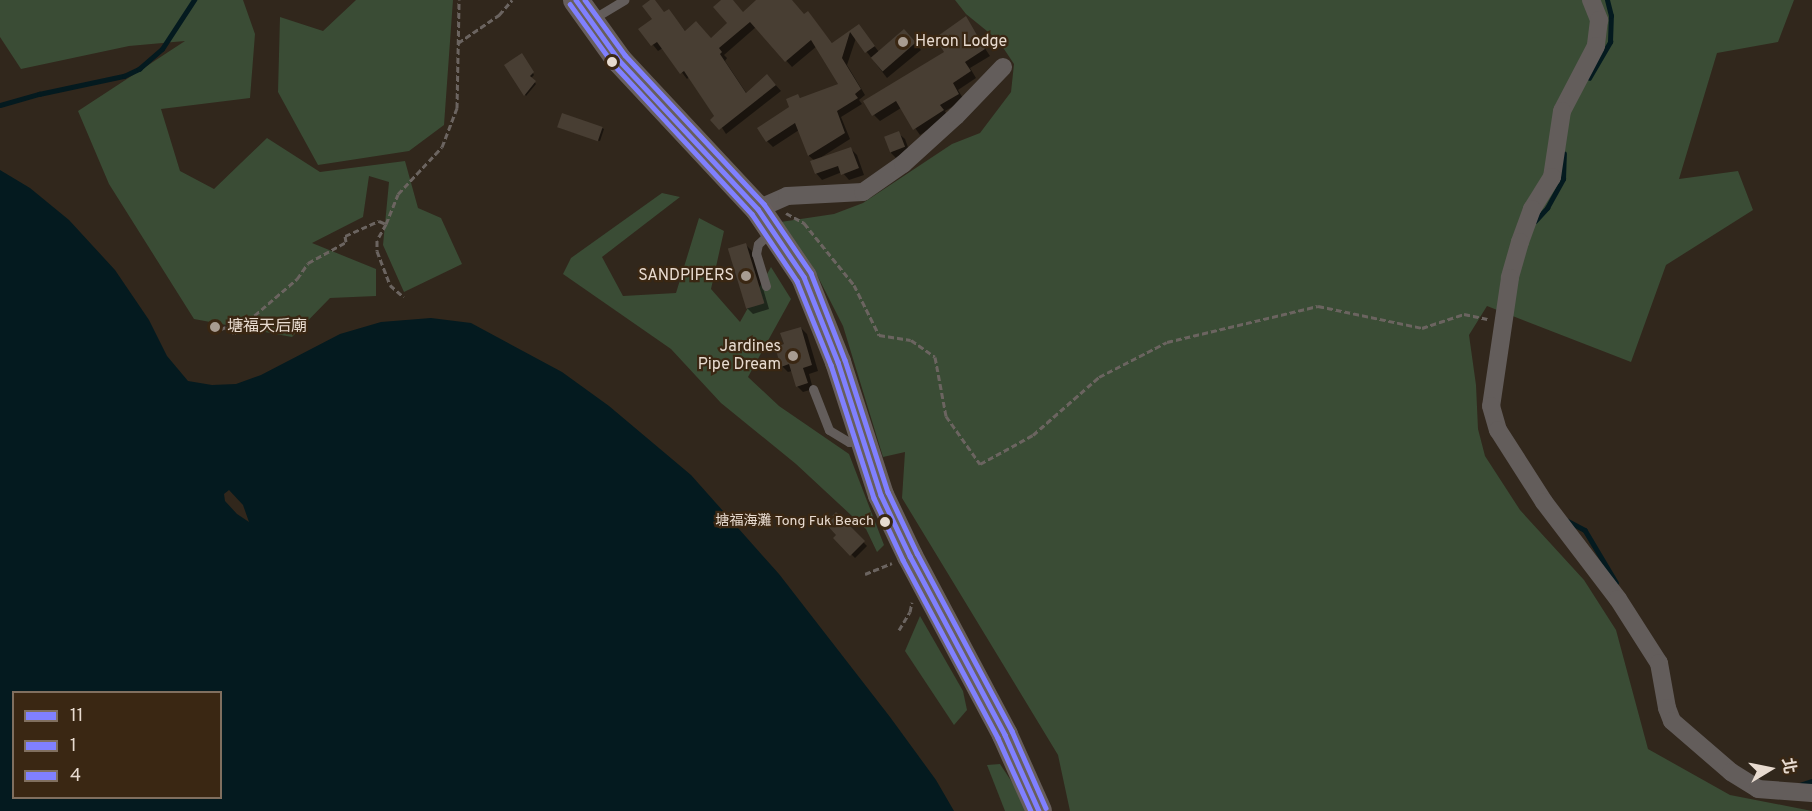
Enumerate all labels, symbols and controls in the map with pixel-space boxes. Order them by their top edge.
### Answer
place label: Heron Lodge [915,32,1007,52]
marker: Heron Lodge [896,35,910,49]
unlabelled marker [606,56,618,68]
place label: SANDPIPERS [638,266,734,286]
marker: SANDPIPERS [739,269,753,283]
place label: 塘福天后廟 [227,317,307,337]
marker: 塘福天后廟 [208,320,222,334]
place label: Jardines Pipe Dream [698,337,781,375]
marker: Jardines Pipe Dream [786,349,800,363]
place label: 塘福海灘 Tong Fuk Beach [716,514,874,530]
marker: 塘福海灘 Tong Fuk Beach [879,516,891,528]
legend [12,691,222,799]
text: 11 [70,705,83,728]
text: 1 [70,735,77,758]
north arrow [1740,739,1800,799]
text: 北 [1776,756,1799,775]
text: 4 [70,765,81,788]

